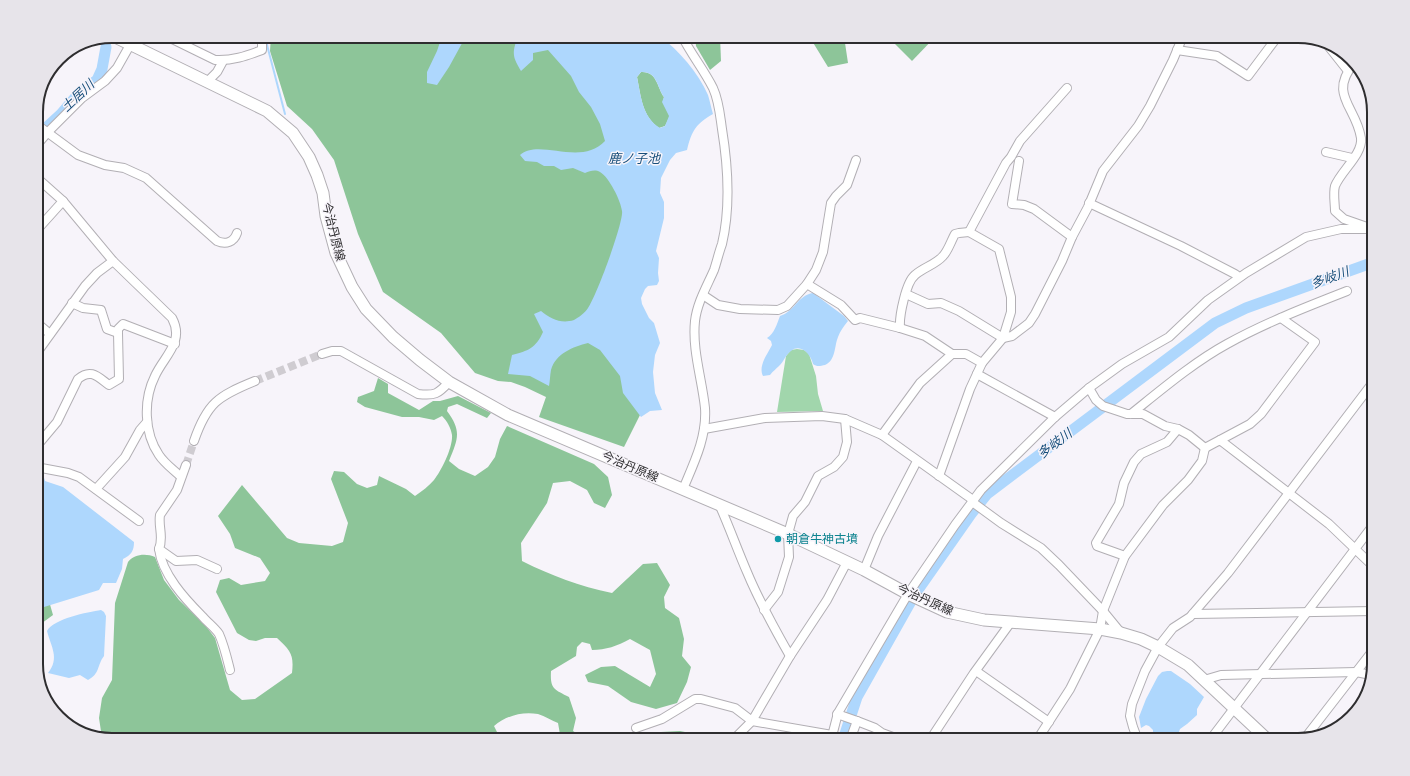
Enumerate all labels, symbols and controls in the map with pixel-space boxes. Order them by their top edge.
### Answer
water label: 土居川 [58,75,99,115]
water label: 鹿ノ子池 [608,151,662,167]
street label: 今治丹原線 [318,201,348,263]
water label: 多岐川 [1309,263,1353,292]
water label: 多岐川 [1035,425,1077,462]
street label: 今治丹原線 [599,448,661,486]
place label: 朝倉牛神古墳 [786,532,858,547]
marker: 朝倉牛神古墳 [773,534,783,544]
street label: 今治丹原線 [895,581,955,619]

